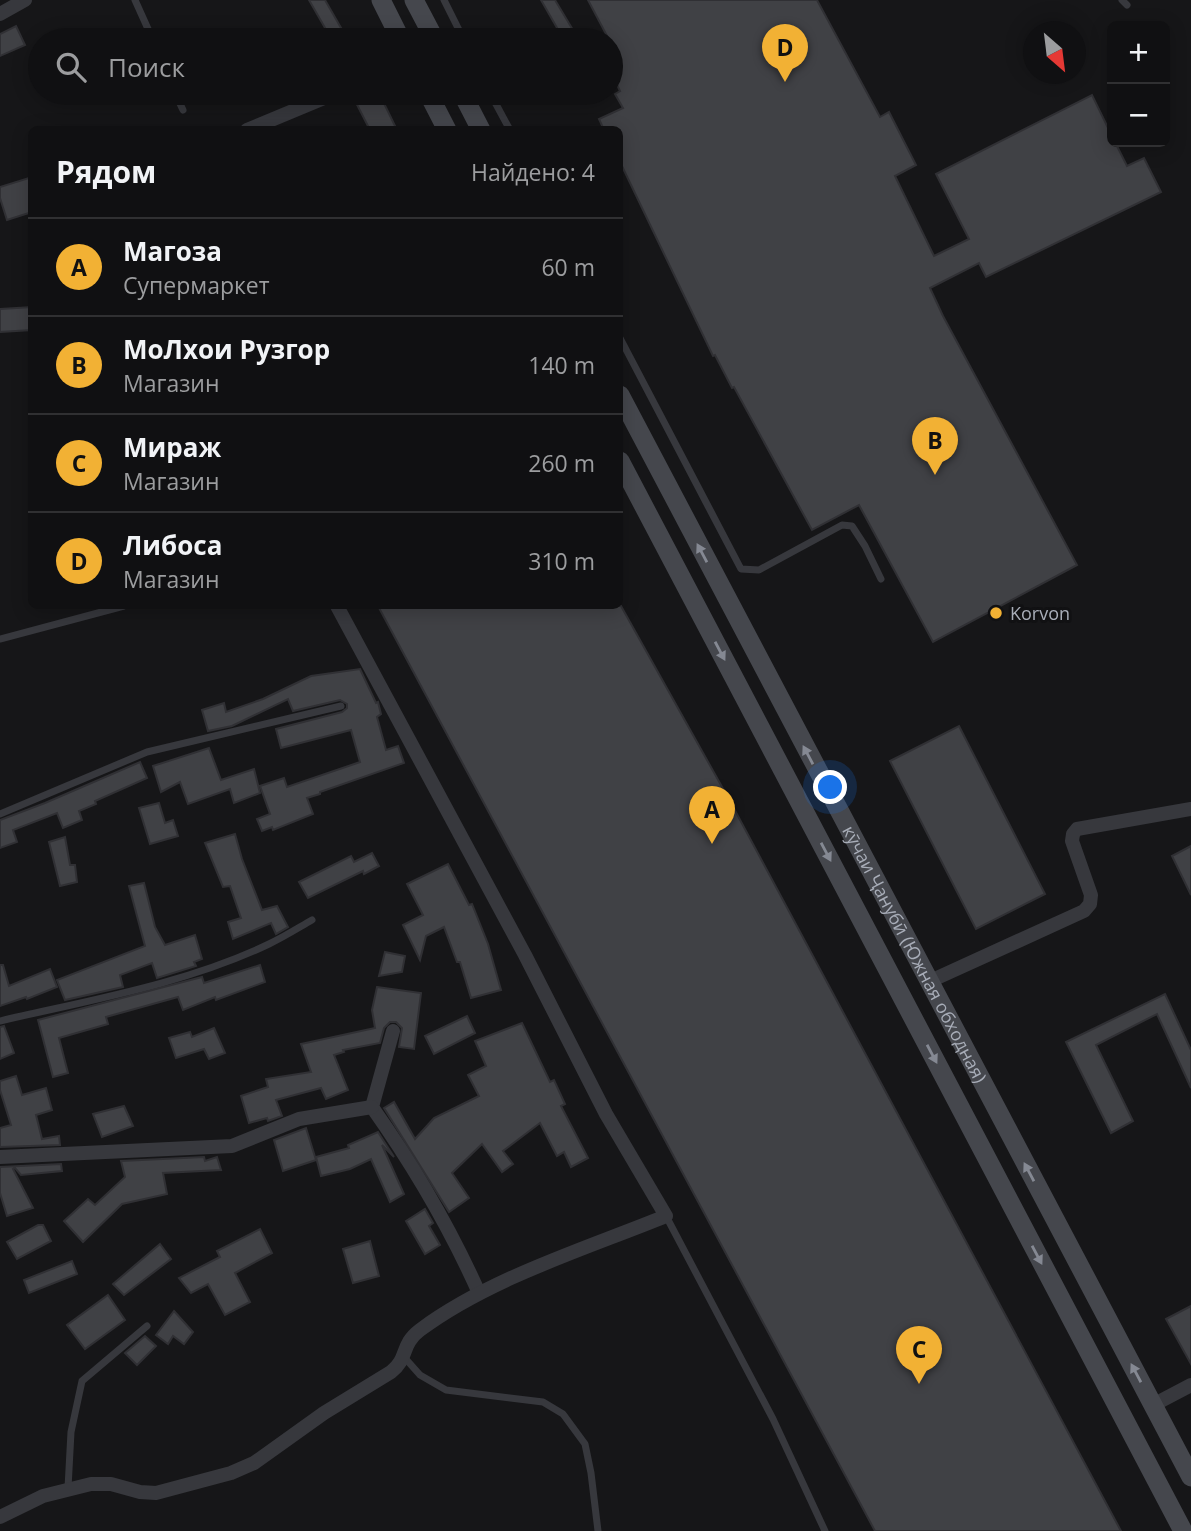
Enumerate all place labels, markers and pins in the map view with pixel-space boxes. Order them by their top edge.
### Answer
pin: D [762,24,808,82]
pin: B [912,417,958,475]
place label: Korvon [1010,601,1070,625]
marker: Korvon [988,605,1004,621]
pin: A [689,786,735,844]
pin: C [896,1326,942,1384]

